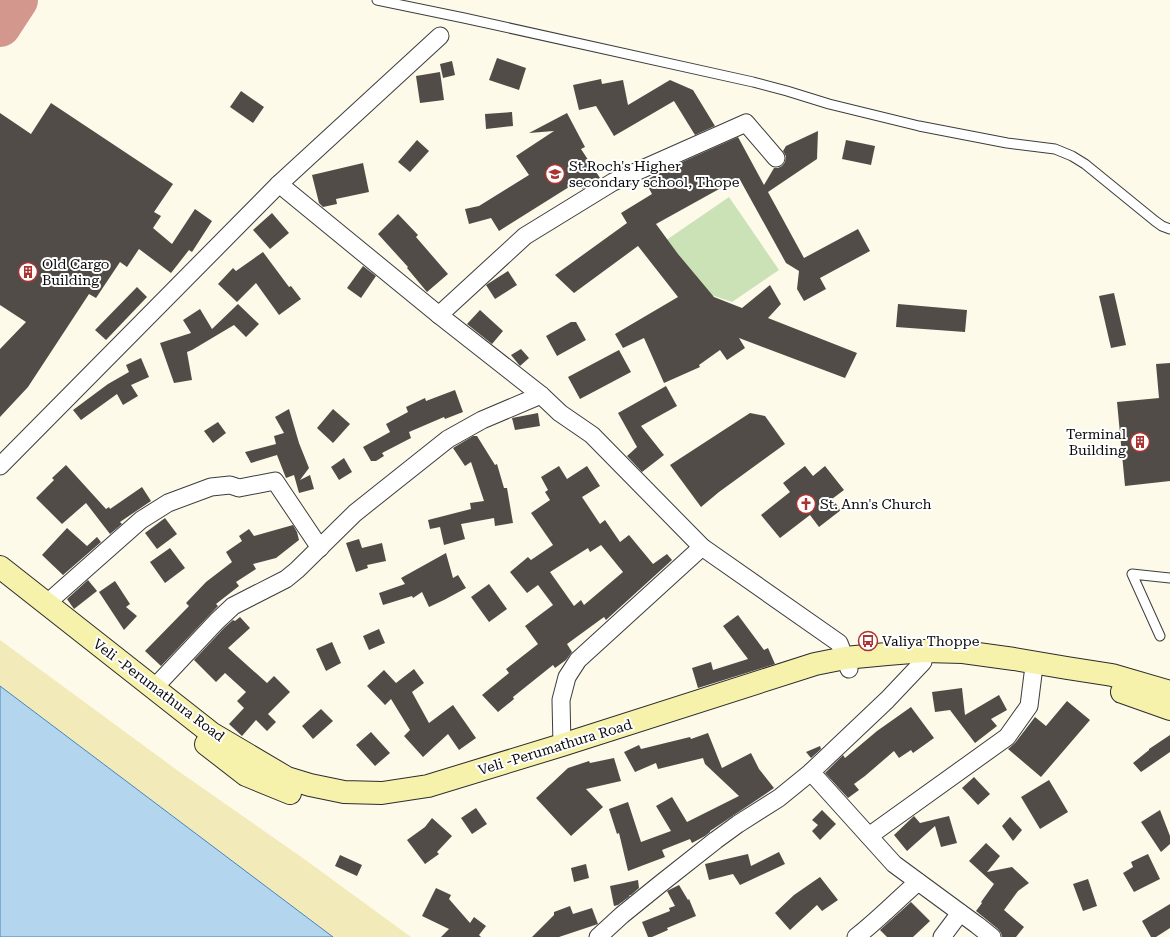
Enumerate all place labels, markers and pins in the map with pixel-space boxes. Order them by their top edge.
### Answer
place label: St.Roch's Higher secondary school, Thope [569,158,740,190]
school or university icon: St.Roch's Higher secondary school, Thope [544,163,566,185]
place label: Old Cargo Building [42,256,109,288]
building icon: Old Cargo Building [17,261,39,283]
place label: Terminal Building [1066,426,1127,458]
building icon: Terminal Building [1129,431,1151,453]
church icon: St. Ann's Church [795,493,817,515]
place label: St. Ann's Church [820,496,932,512]
bus stop icon: Valiya Thoppe [857,630,879,652]
place label: Valiya Thoppe [882,633,980,649]

